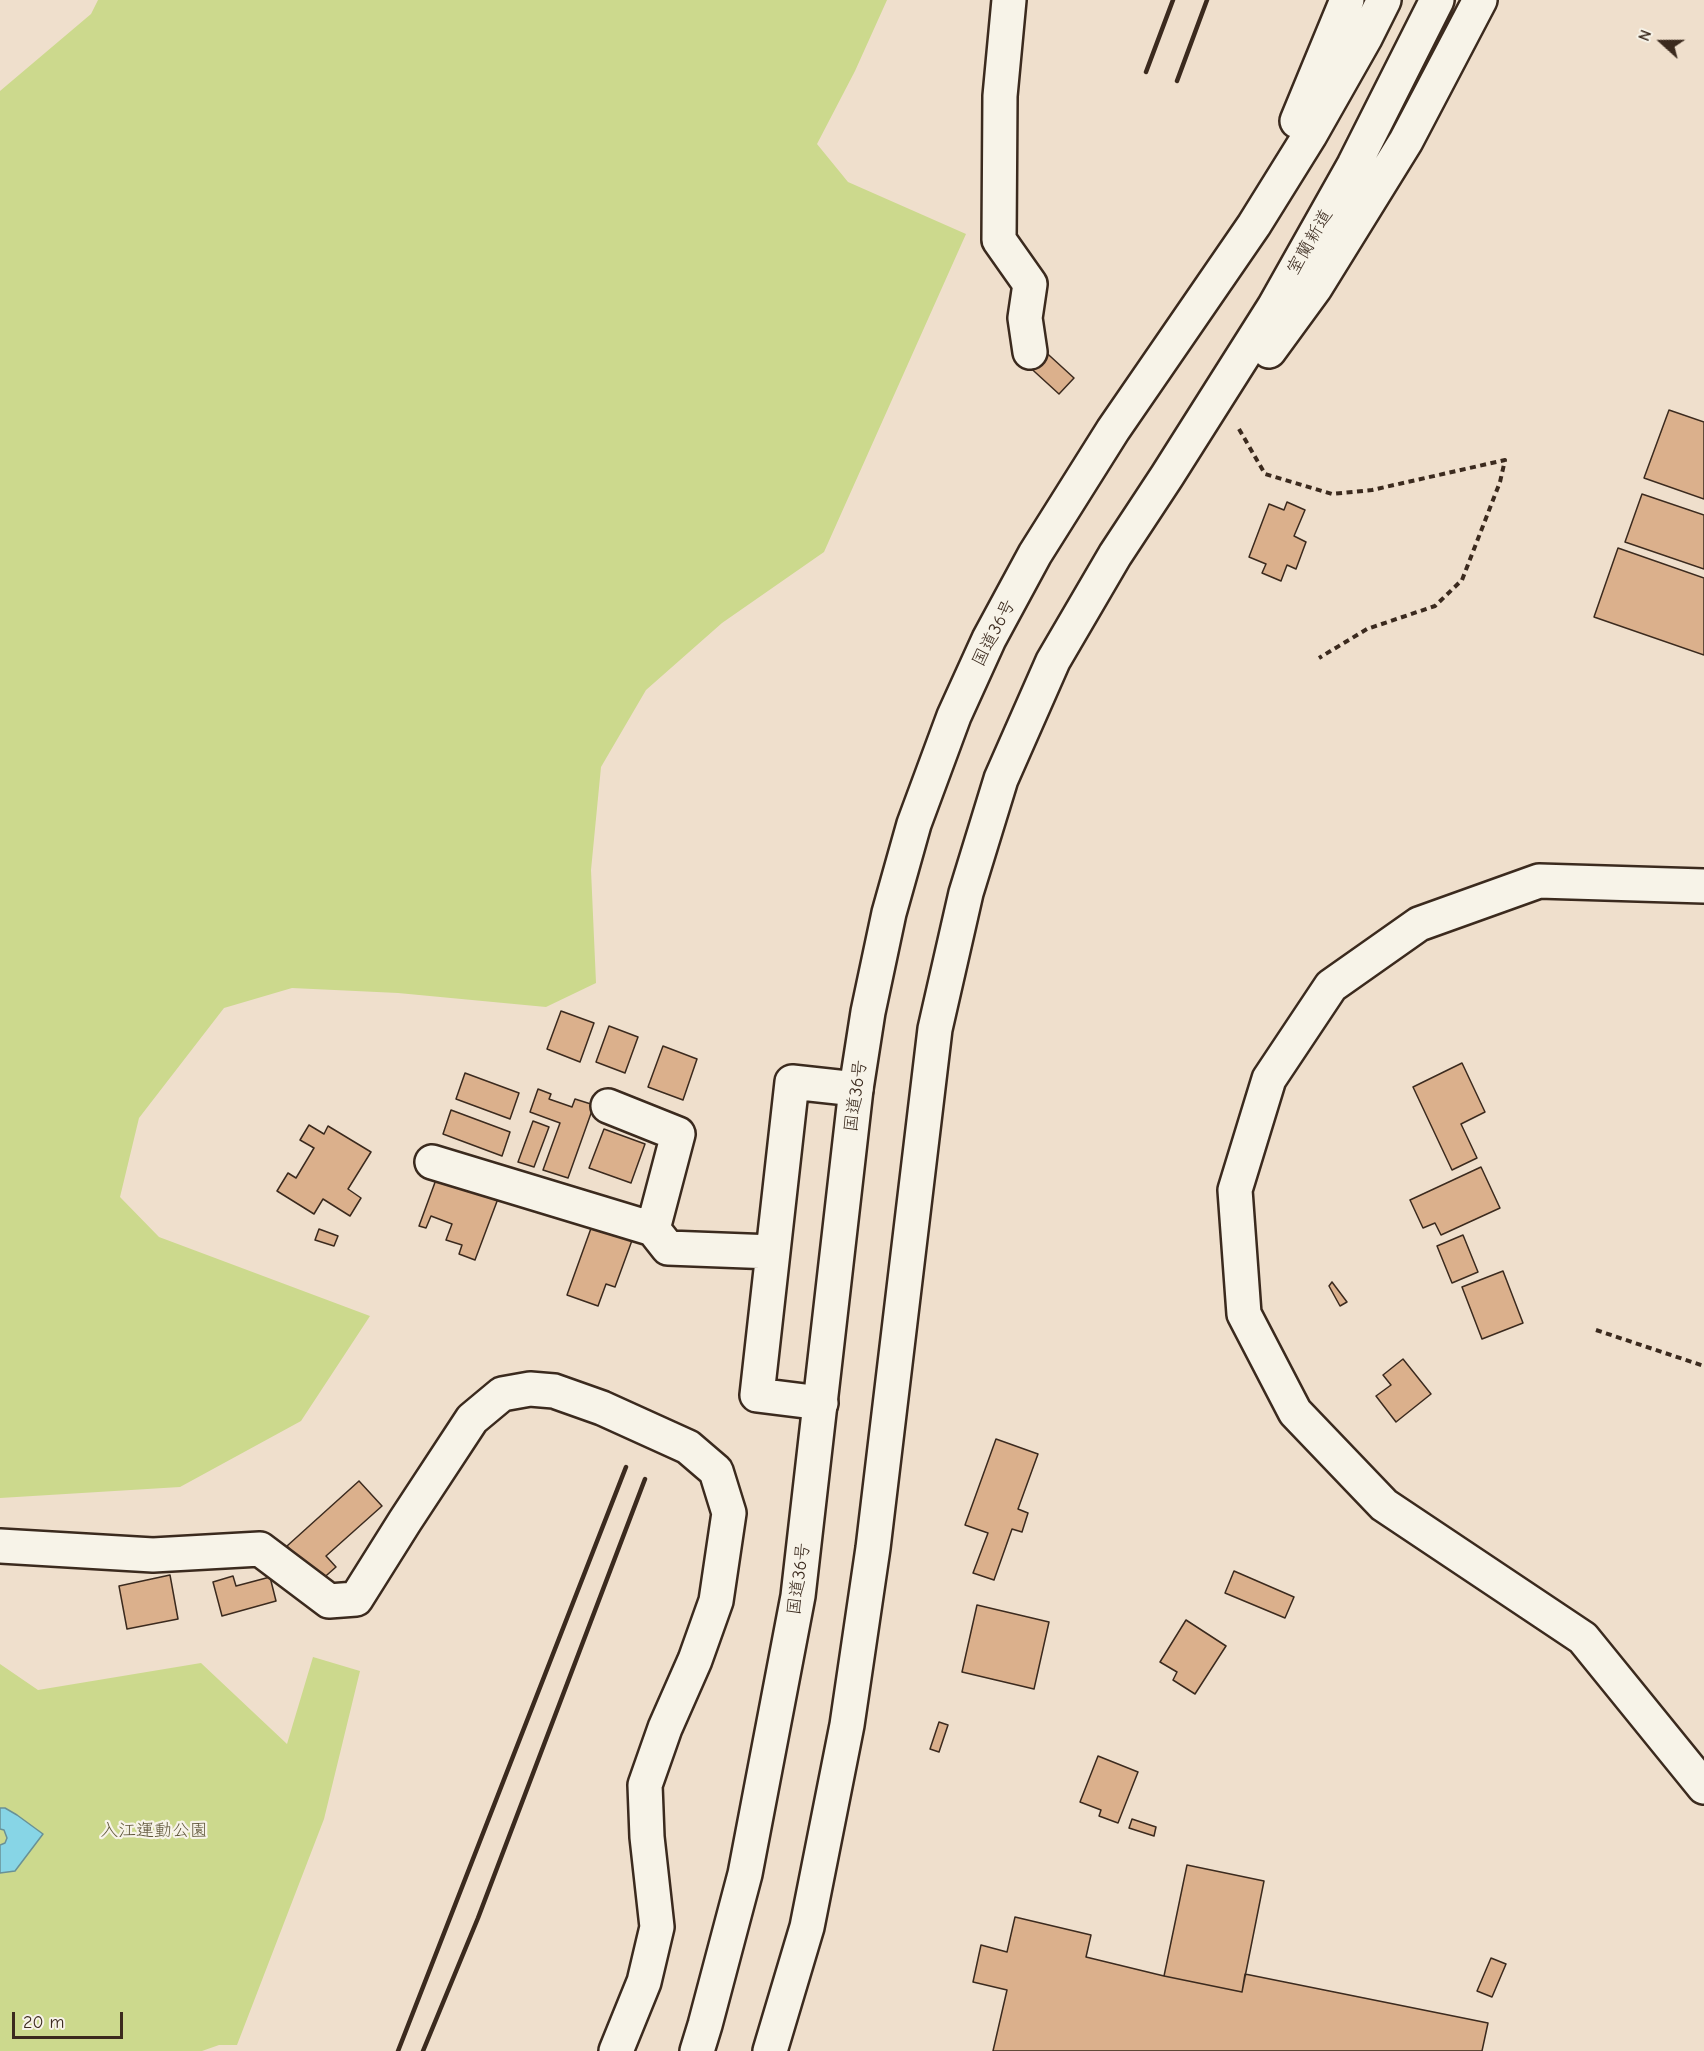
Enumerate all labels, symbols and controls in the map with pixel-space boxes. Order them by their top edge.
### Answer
north arrow [1632,12,1692,72]
text: N [1635,27,1655,44]
street label: 室蘭新道 [1283,205,1337,279]
street label: 国道36号 [968,596,1020,670]
street label: 国道36号 [840,1058,872,1134]
street label: 国道36号 [783,1541,815,1617]
park label: 入江運動公園 [100,1820,208,1842]
scale bar [15,2000,126,2038]
text: 20 m [23,2012,64,2033]

